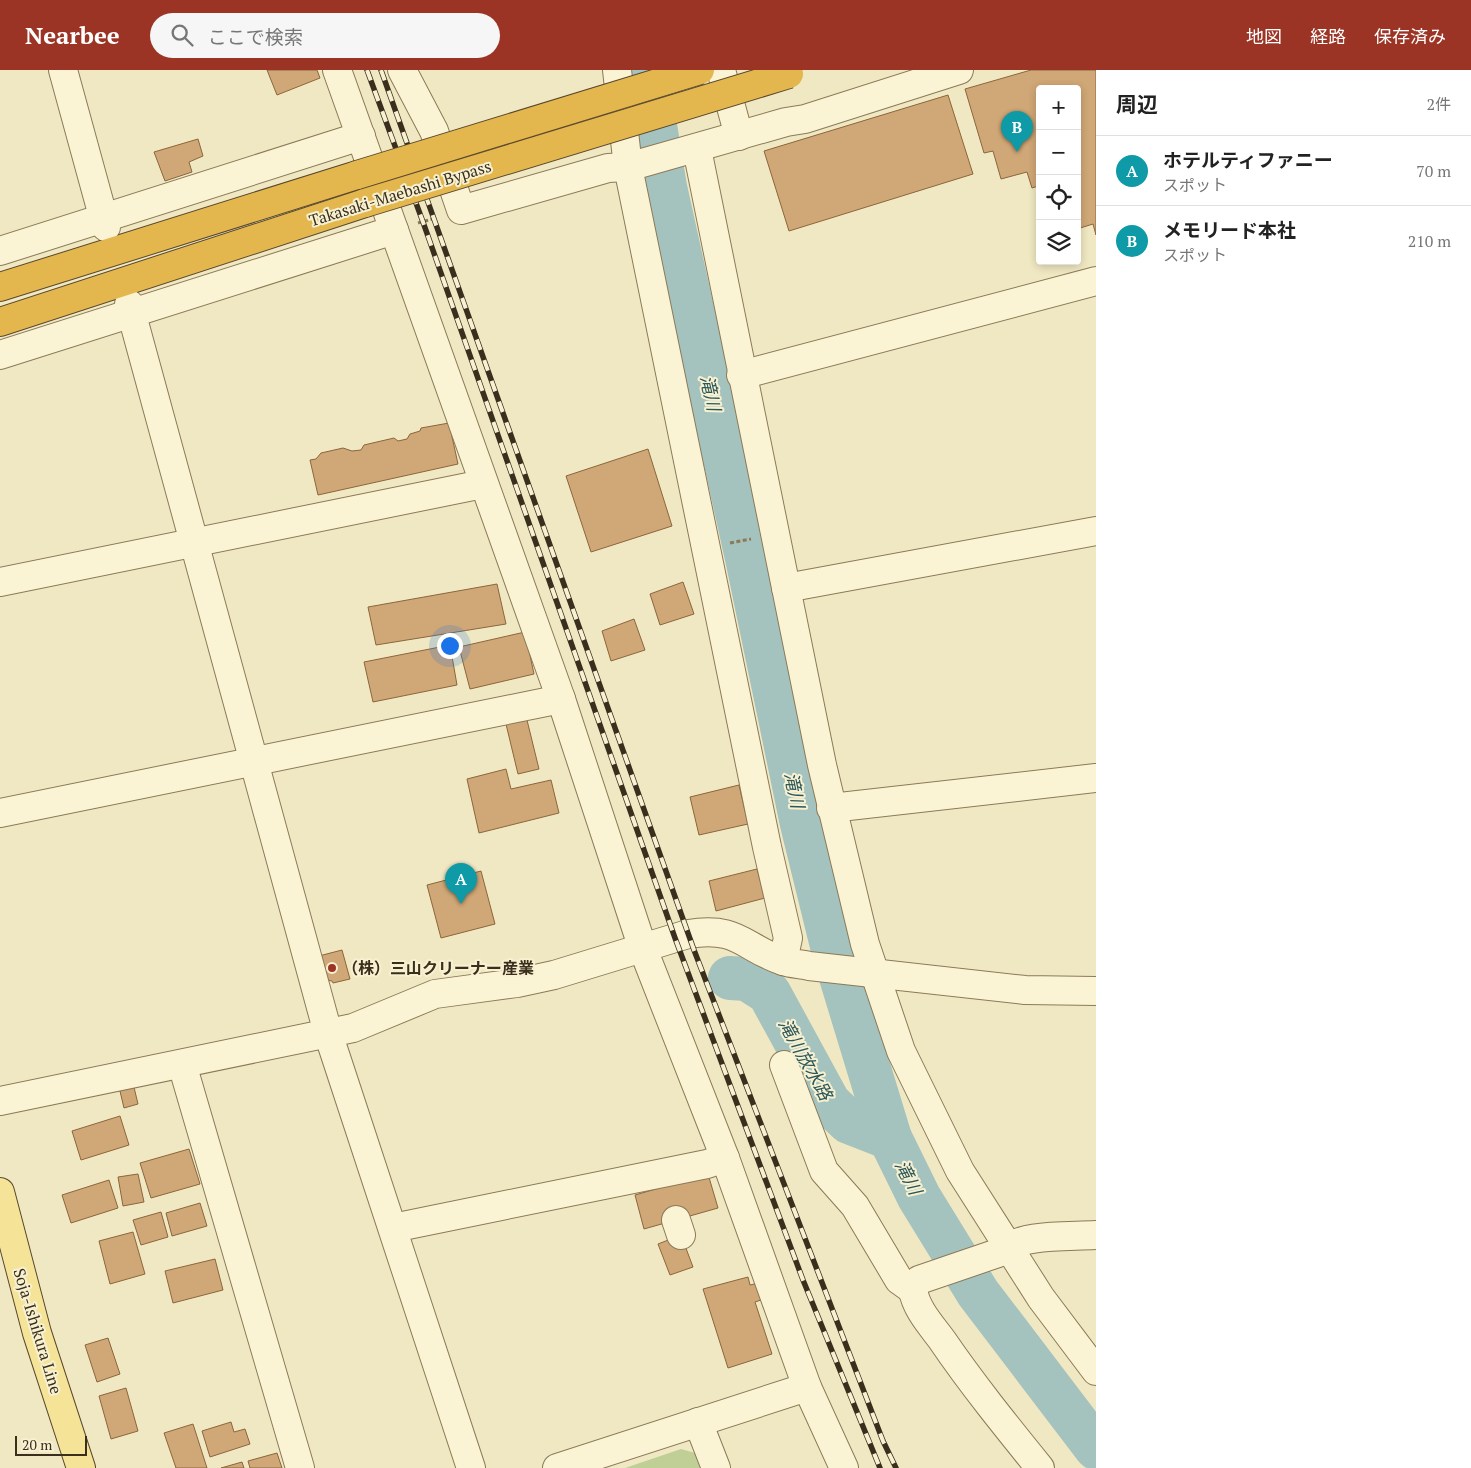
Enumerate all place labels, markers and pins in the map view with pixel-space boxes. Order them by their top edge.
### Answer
pin: B [1001,111,1033,152]
pin: A [445,863,477,904]
place label: （株）三山クリーナー産業 [342,957,534,979]
marker: （株）三山クリーナー産業 [326,962,338,974]

